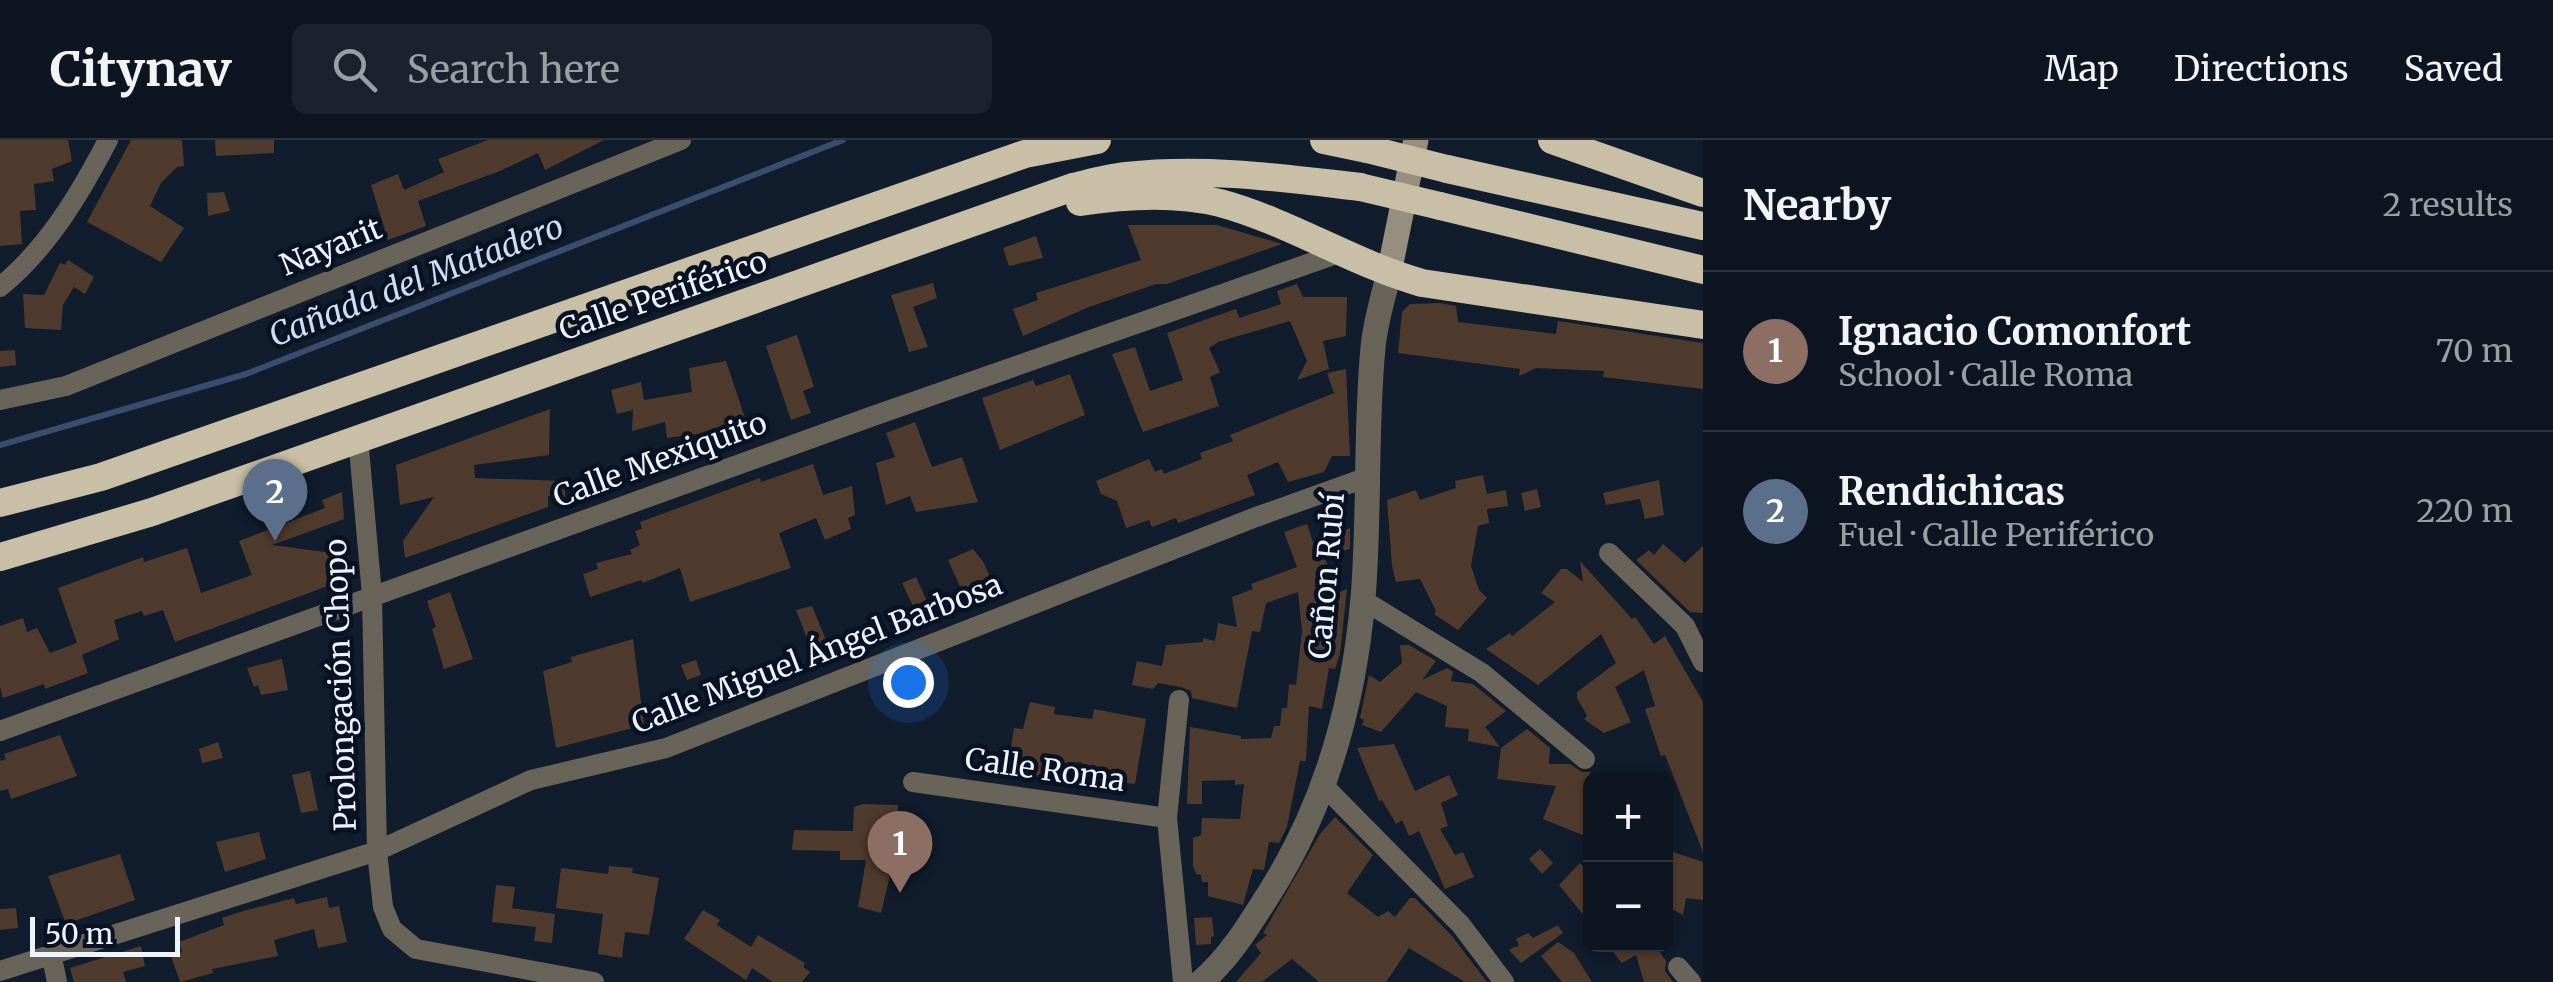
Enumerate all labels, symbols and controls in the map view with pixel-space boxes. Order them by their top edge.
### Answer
search box [292,24,992,114]
text: Citynav [50,39,232,99]
icon: search [327,42,382,97]
text: Search here [407,46,620,93]
text: Map [2044,47,2119,91]
text: Directions [2174,47,2349,91]
text: Saved [2404,47,2503,91]
text: Nearby [1743,179,1891,231]
text: 2 results [2382,185,2513,225]
water label: Cañada del Matadero [263,206,569,356]
street label: Nayarit [274,208,387,284]
street label: Calle Periférico [554,242,772,348]
text: Ignacio Comonfort [1838,308,2191,355]
text: 1 [1768,331,1783,371]
text: 70 m [2436,331,2513,371]
text: School · Calle Roma [1838,355,2133,395]
street label: Calle Mexiquito [548,403,772,515]
pin: 2 [242,458,308,541]
text: Rendichicas [1838,468,2065,515]
street label: Cañon Rubí [1300,490,1352,661]
text: 2 [1766,491,1785,531]
text: 220 m [2416,491,2513,531]
text: Fuel · Calle Periférico [1838,515,2154,555]
street label: Prolongación Chopo [316,538,364,832]
street label: Calle Miguel Ángel Barbosa [626,565,1007,741]
your location [883,657,934,708]
street label: Calle Roma [963,739,1128,799]
map controls [1583,772,1673,952]
button: + [1583,772,1673,862]
pin: 1 [868,810,932,893]
button: − [1583,862,1673,952]
scale bar [30,912,180,956]
text: 50 m [45,916,113,952]

